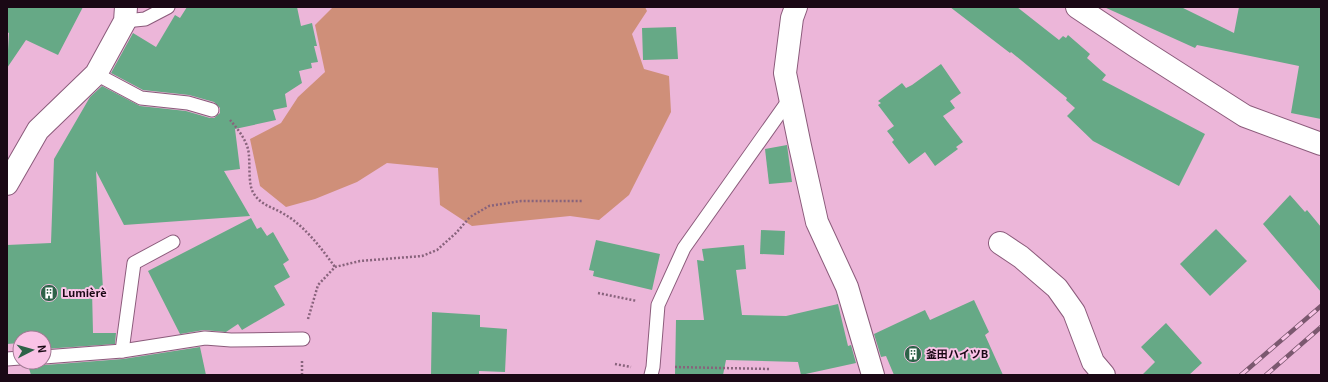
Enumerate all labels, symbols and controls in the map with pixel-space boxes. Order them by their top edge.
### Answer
building icon: Lumièrè [39,283,59,303]
place label: Lumièrè [62,284,107,300]
north arrow [12,330,52,370]
text: N [35,344,51,354]
building icon: 釜田ハイツB [903,344,923,364]
place label: 釜田ハイツB [926,345,989,361]

